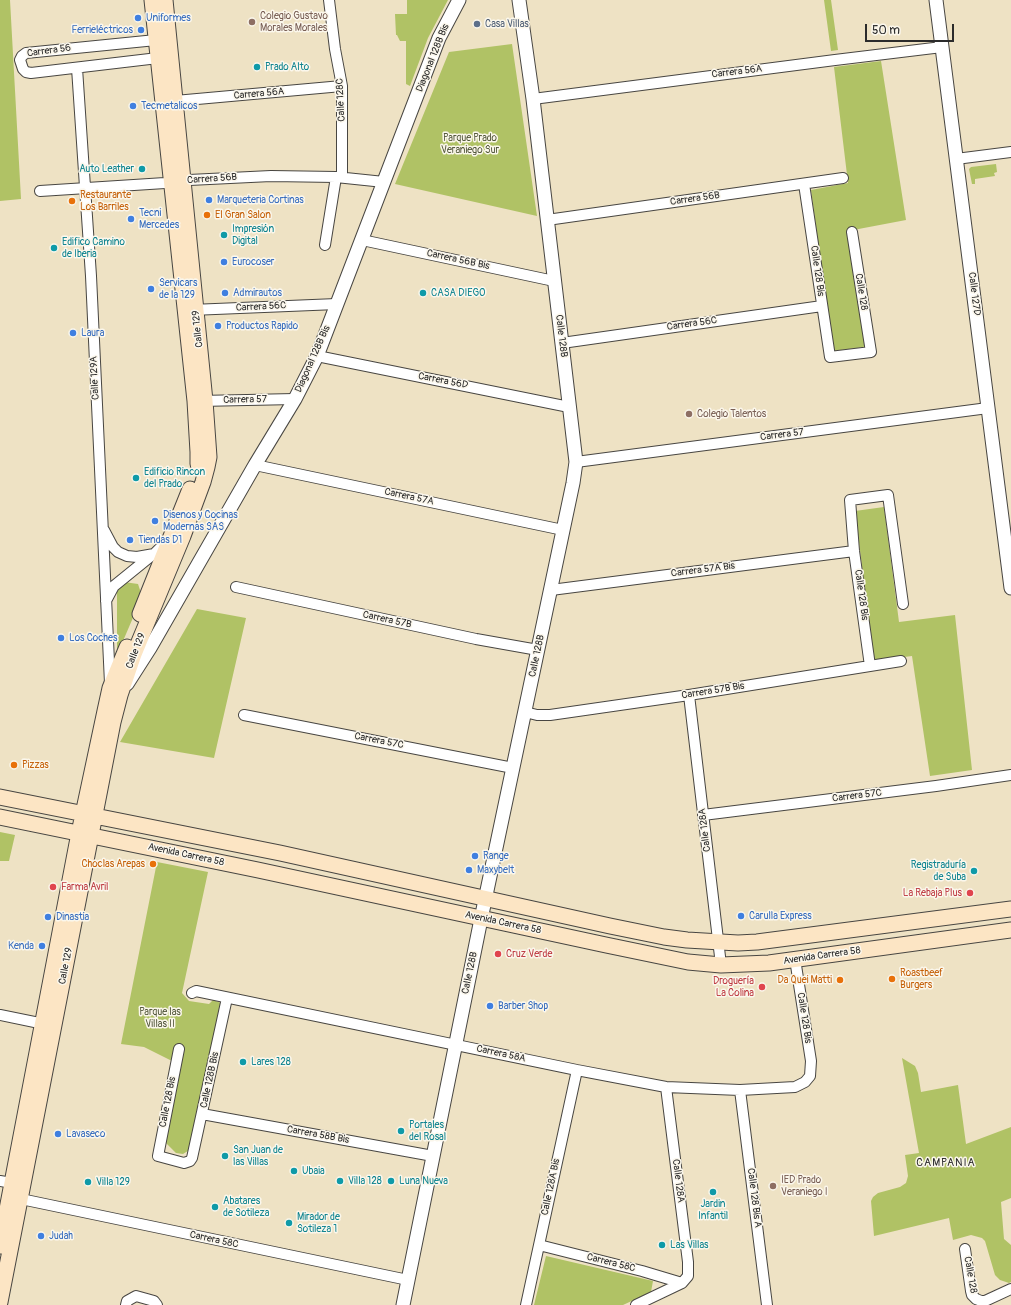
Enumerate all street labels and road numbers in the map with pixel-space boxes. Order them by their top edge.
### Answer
street label: Diagonal 128B Bis [414,22,452,94]
street label: Carrera 56 [26,42,72,60]
street label: Carrera 56A [711,63,763,81]
street label: Calle 128C [334,78,348,122]
street label: Carrera 56A [233,86,285,102]
street label: Carrera 56B [187,171,237,187]
street label: Carrera 56B [669,190,721,208]
street label: Calle 128 Bis [807,245,827,297]
street label: Carrera 56B Bis [425,247,491,273]
street label: Calle 127D [965,272,983,316]
street label: Calle 128 [852,273,870,311]
street label: Carrera 56C [235,300,287,314]
street label: Calle 129 [190,310,206,348]
street label: Calle 128B [552,314,570,358]
street label: Carrera 56C [666,315,718,333]
street label: Diagonal 128B Bis [293,324,333,394]
street label: Calle 129A [88,356,102,400]
street label: Carrera 56D [417,370,469,392]
street label: Carrera 57 [223,394,267,406]
street label: Carrera 57 [760,426,804,444]
street label: Carrera 57A [383,486,435,508]
street label: Carrera 57A Bis [670,560,736,580]
street label: Calle 128 Bis [851,569,871,621]
street label: Carrera 57B [362,609,412,631]
street label: Calle 129 [124,631,148,671]
street label: Calle 128B [527,634,547,678]
street label: Carrera 57B Bis [681,680,745,702]
street label: Carrera 57C [353,730,405,752]
street label: Carrera 57C [831,787,883,805]
street label: Calle 128A [696,808,714,852]
street label: Avenida Carrera 58 [147,841,225,869]
street label: Avenida Carrera 58 [464,909,542,937]
street label: Avenida Carrera 58 [783,945,861,967]
street label: Calle 129 [57,947,75,985]
street label: Calle 128B [460,951,480,995]
street label: Calle 128 Bis [794,992,814,1044]
street label: Carrera 58A [475,1043,527,1065]
street label: Calle 128B Bis [198,1051,222,1109]
street label: Calle 128 Bis [157,1076,179,1128]
street label: Carrera 58B Bis [286,1124,350,1146]
street label: Calle 128A Bis [539,1157,563,1217]
street label: Calle 128A [669,1159,687,1203]
street label: Calle 128 Bis A [744,1168,764,1228]
street label: Carrera 58C [188,1229,240,1251]
street label: Carrera 58C [585,1251,637,1275]
street label: Calle 128 [961,1256,979,1294]

